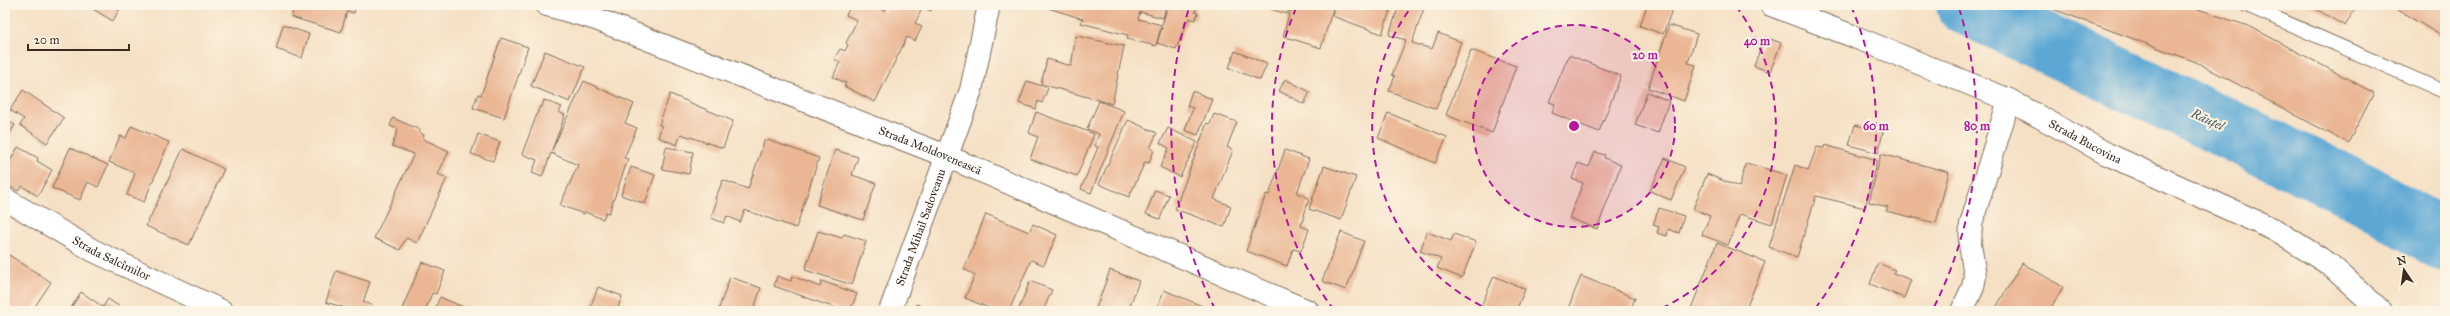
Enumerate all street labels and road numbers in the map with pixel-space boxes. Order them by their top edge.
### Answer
street label: Strada Bucovina [2046,116,2125,167]
street label: Strada Moldovenească [877,123,985,178]
street label: Strada Mihail Sadoveanu [893,166,949,288]
street label: Strada Salcîmilor [70,233,153,284]

